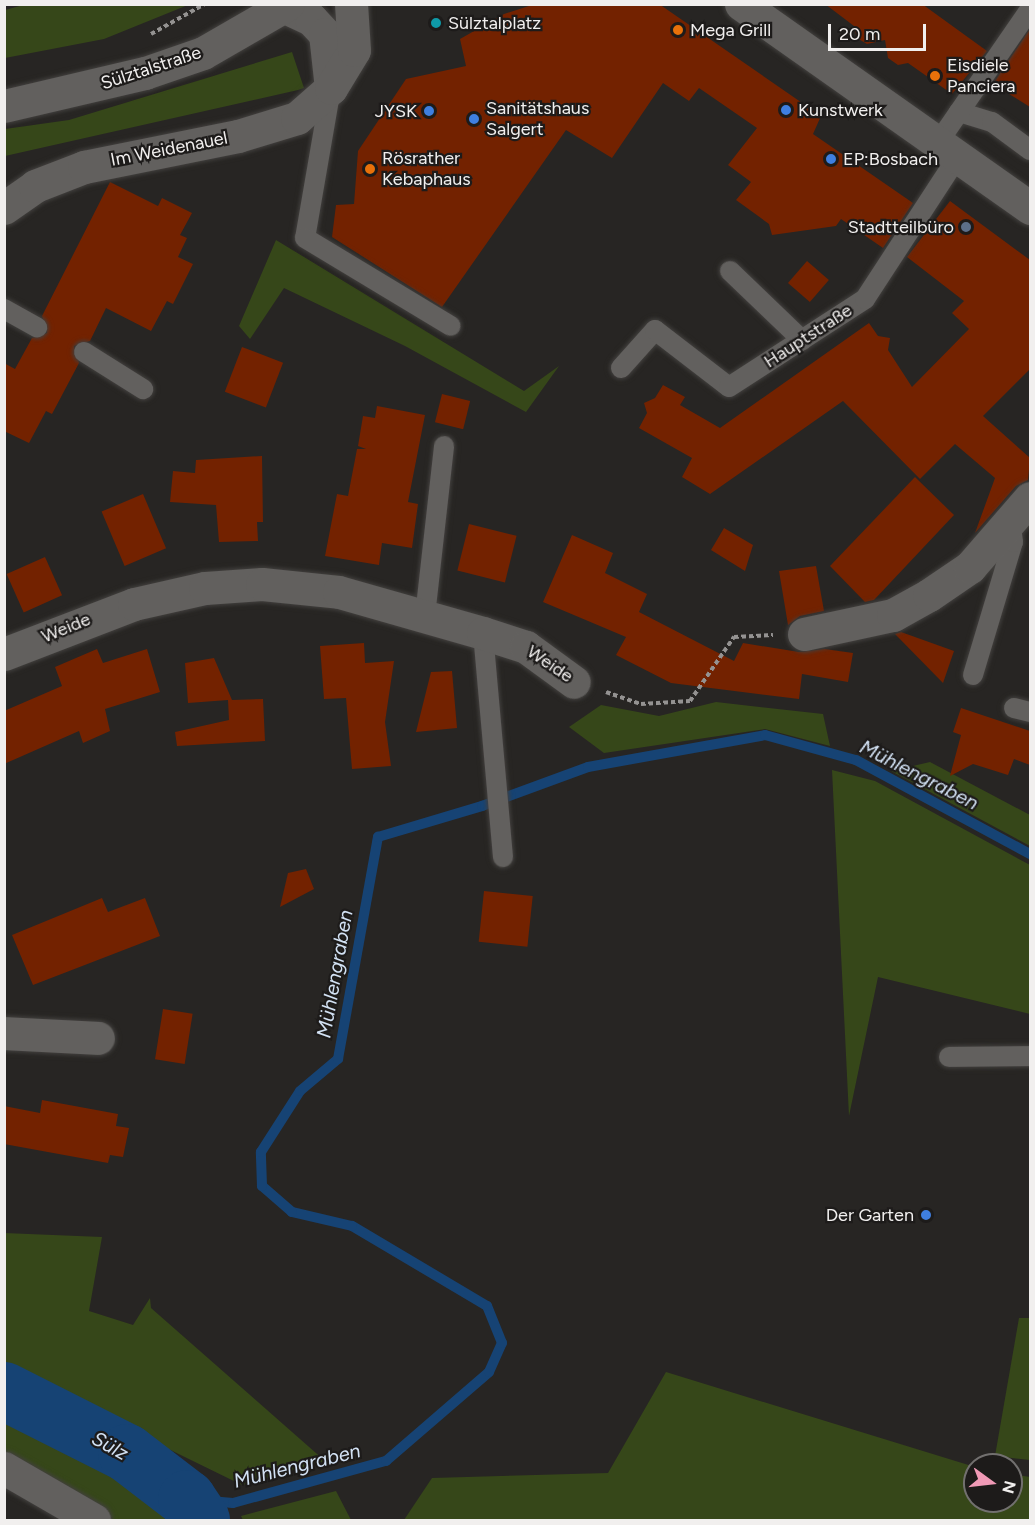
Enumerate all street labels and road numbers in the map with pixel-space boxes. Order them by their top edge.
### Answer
street label: Sülztalstraße [98,42,204,94]
street label: Im Weidenauel [109,127,229,171]
street label: Hauptstraße [760,300,856,372]
street label: Weide [38,608,94,648]
street label: Weide [523,641,577,687]

